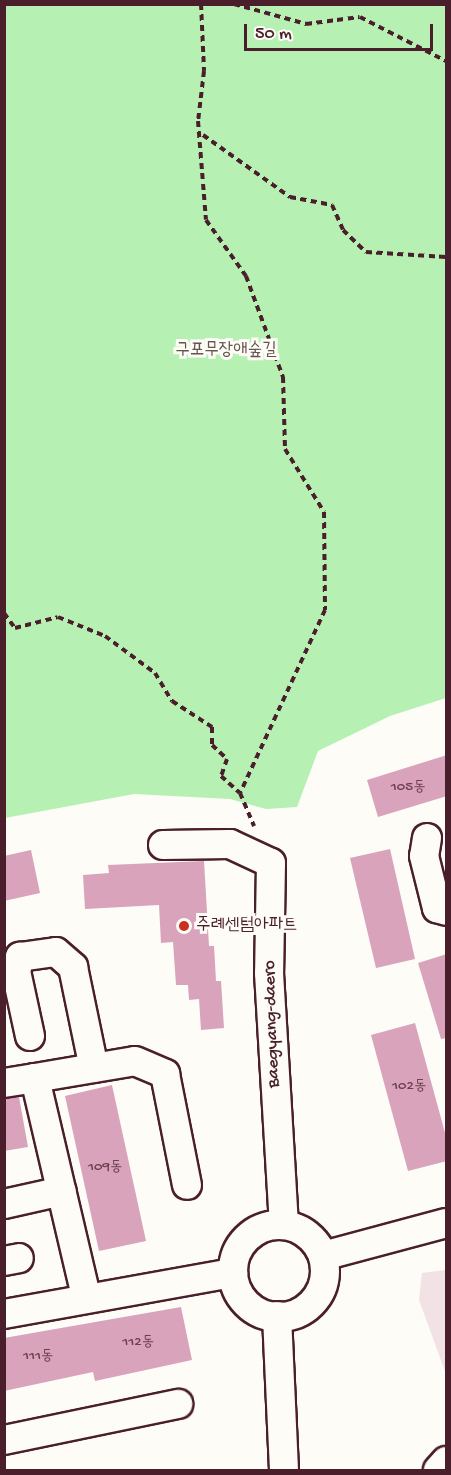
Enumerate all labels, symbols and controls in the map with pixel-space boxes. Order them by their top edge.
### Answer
scale bar [247,12,436,50]
text: 50 m [255,24,292,45]
park label: 구포무장애숲길 [175,340,277,362]
house number: 105동 [391,779,425,797]
place label: 주례센텀아파트 [196,915,297,937]
marker: 주례센텀아파트 [177,919,191,933]
street label: Baegyang-daero [260,960,286,1088]
house number: 102동 [392,1078,426,1096]
house number: 109동 [88,1159,122,1177]
house number: 112동 [122,1334,154,1352]
house number: 111동 [23,1348,53,1366]

